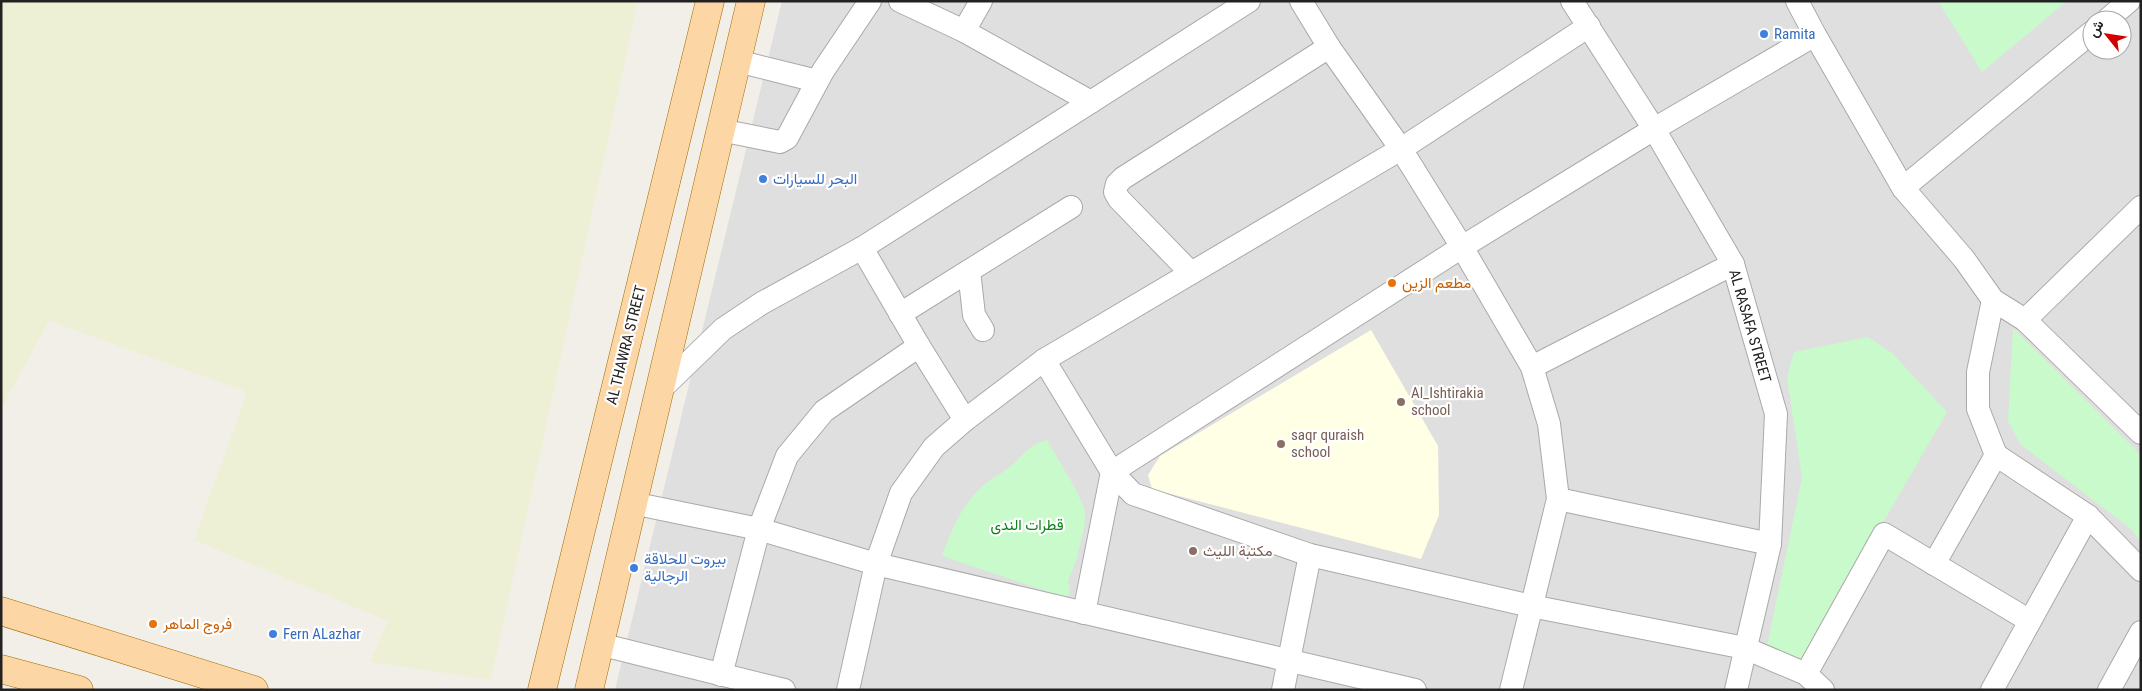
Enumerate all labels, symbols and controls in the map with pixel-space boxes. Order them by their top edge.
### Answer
north arrow [2082,10,2132,60]
text: ش [2085,17,2108,40]
place label: Ramita [1774,25,1816,43]
marker: Ramita [1758,28,1770,40]
place label: البحر للسيارات [773,170,857,188]
marker: البحر للسيارات [757,173,769,185]
street label: AL RASAFA STREET [1725,267,1775,385]
place label: مطعم الزين [1402,274,1471,293]
marker: مطعم الزين [1386,277,1398,289]
street label: AL THAWRA STREET [602,283,650,406]
place label: Al_Ishtirakia school [1411,384,1484,419]
marker: Al_Ishtirakia school [1395,396,1407,408]
place label: saqr quraish school [1291,426,1364,461]
marker: saqr quraish school [1275,438,1287,450]
park label: قطرات الندى [990,516,1064,535]
place label: مكتبة الليث [1203,542,1272,560]
marker: مكتبة الليث [1187,545,1199,557]
place label: بيروت للحلاقة الرجالية [644,550,726,585]
marker: بيروت للحلاقة الرجالية [628,562,640,574]
place label: فروج الماهر [162,615,232,635]
marker: فروج الماهر [147,618,159,630]
place label: Fern ALazhar [283,625,361,643]
marker: Fern ALazhar [267,628,279,640]

